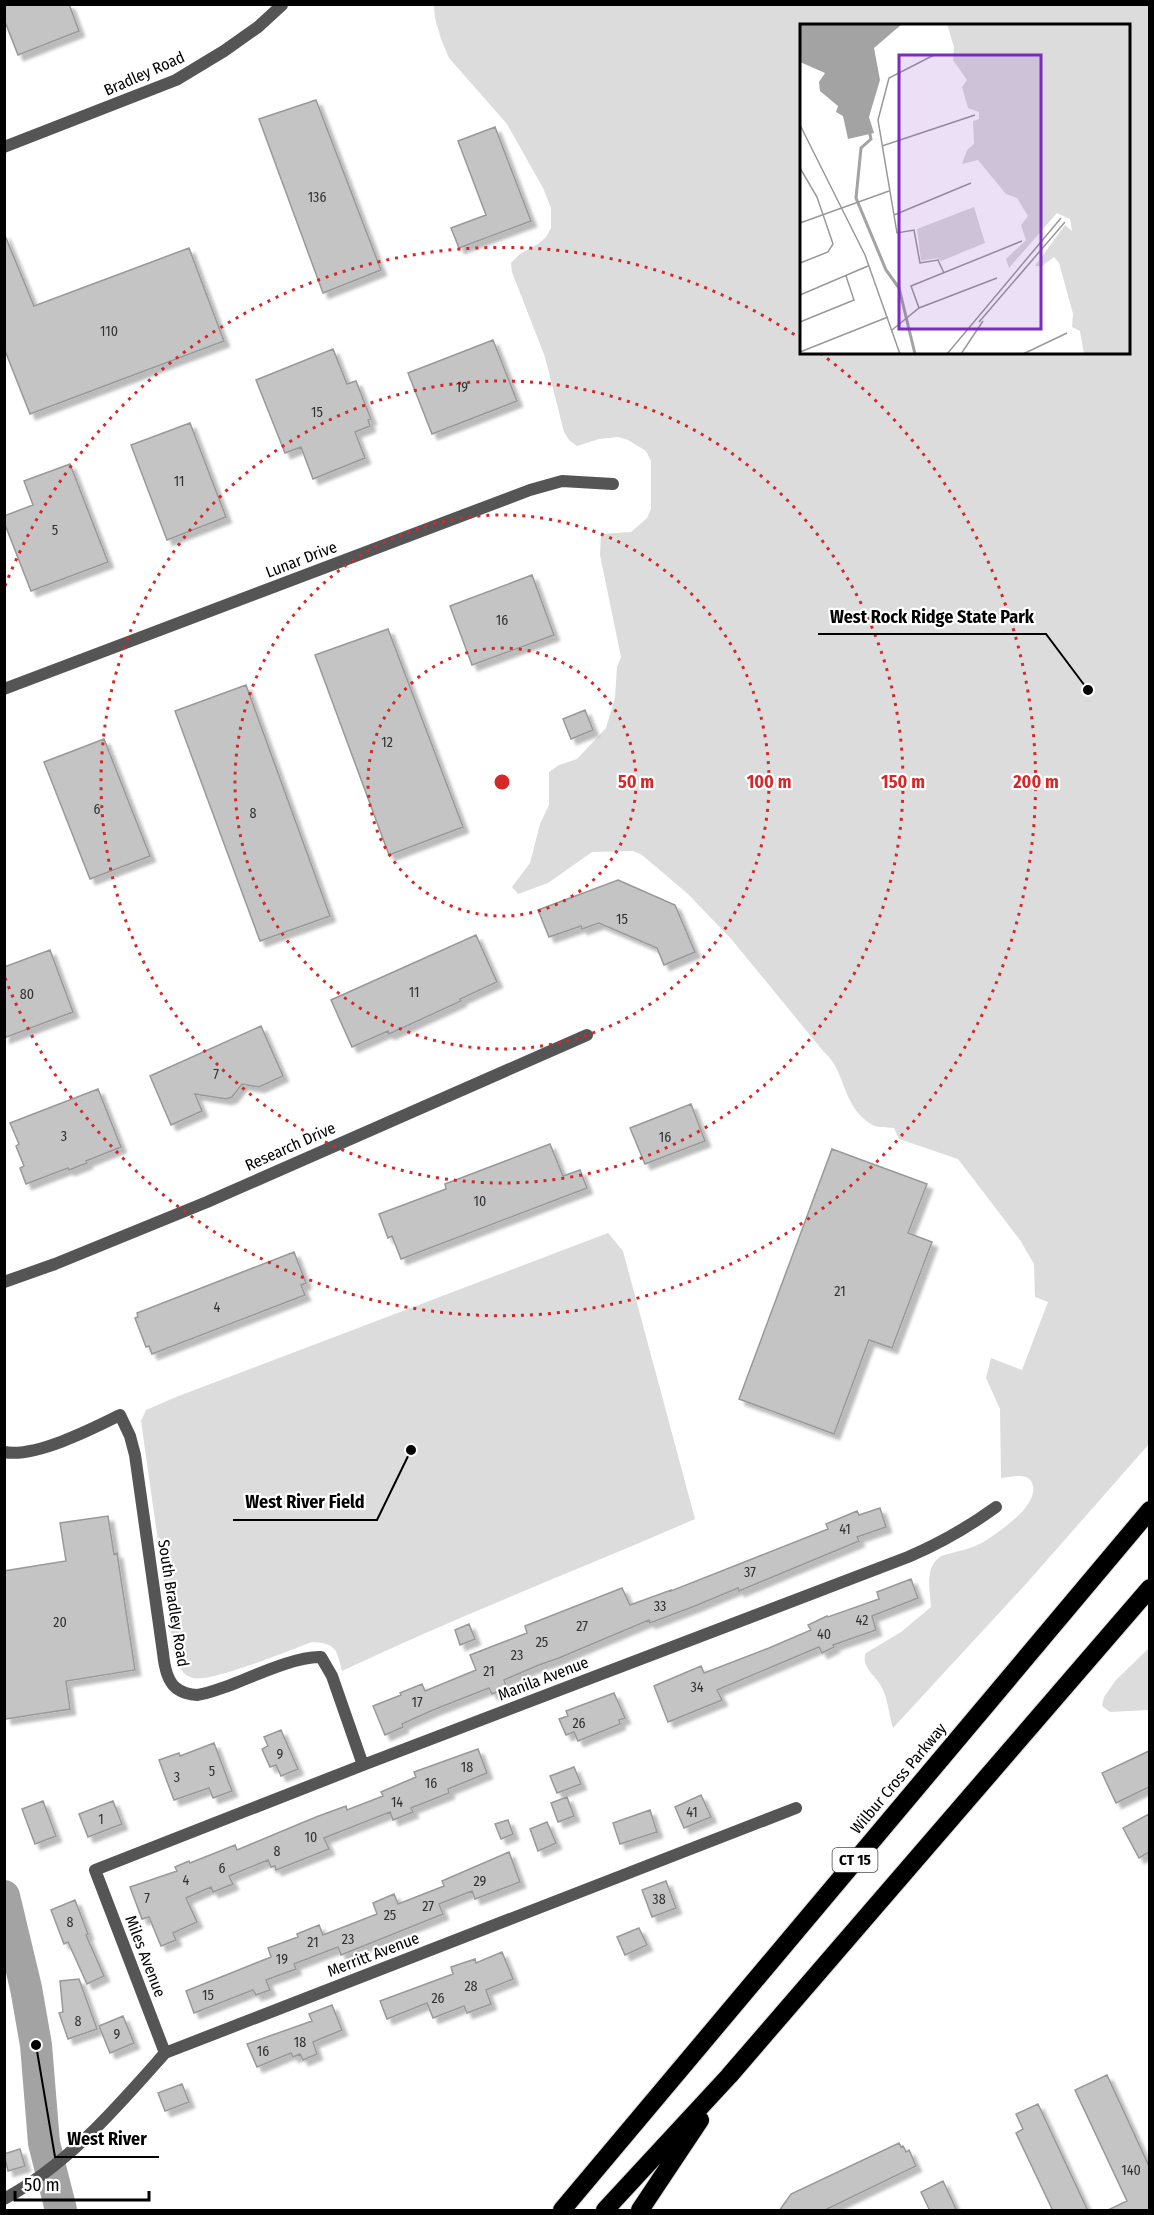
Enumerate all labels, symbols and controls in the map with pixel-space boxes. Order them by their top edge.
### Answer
inset map [800,24,1130,354]
street label: Bradley Road [101,47,187,100]
house number: 136 [308,189,326,206]
house number: 110 [100,323,118,340]
house number: 19 [456,379,468,396]
house number: 15 [311,404,323,421]
house number: 11 [174,473,184,490]
house number: 5 [52,522,58,539]
street label: Lunar Drive [263,537,340,582]
callout: West Rock Ridge State Park [818,598,1046,634]
text: West Rock Ridge State Park [830,606,1035,628]
house number: 16 [496,612,508,629]
house number: 12 [381,734,393,751]
text: 50 m [618,771,654,793]
text: 100 m [747,771,791,793]
text: 150 m [881,771,925,793]
text: 200 m [1012,771,1059,793]
centre of rings [492,772,512,792]
house number: 6 [94,801,101,818]
house number: 8 [250,805,257,822]
house number: 15 [616,911,628,928]
house number: 11 [409,984,419,1001]
house number: 80 [20,986,34,1003]
house number: 7 [213,1066,219,1083]
street label: Research Drive [242,1118,338,1175]
house number: 3 [61,1128,67,1145]
house number: 16 [659,1129,671,1146]
house number: 10 [474,1193,486,1210]
house number: 21 [834,1283,846,1300]
house number: 4 [214,1299,221,1316]
callout: West River Field [233,1484,377,1520]
text: West River Field [245,1491,365,1513]
house number: 41 [839,1521,851,1538]
street label: South Bradley Road [154,1538,193,1668]
house number: 37 [744,1564,756,1581]
house number: 33 [654,1598,666,1615]
house number: 42 [856,1612,868,1629]
house number: 20 [53,1614,67,1631]
house number: 27 [576,1618,588,1635]
house number: 40 [817,1626,831,1643]
house number: 25 [536,1634,548,1651]
house number: 23 [511,1647,523,1664]
street label: Manila Avenue [495,1652,591,1704]
house number: 21 [483,1663,495,1680]
house number: 34 [690,1679,704,1696]
house number: 17 [411,1694,423,1711]
house number: 26 [572,1715,586,1732]
street label: Wilbur Cross Parkway [847,1718,951,1838]
house number: 9 [277,1746,284,1763]
house number: 18 [461,1759,473,1776]
house number: 5 [209,1763,215,1780]
house number: 3 [174,1769,180,1786]
house number: 16 [425,1775,437,1792]
house number: 14 [391,1794,403,1811]
house number: 41 [686,1804,698,1821]
house number: 1 [98,1811,104,1828]
house number: 10 [305,1829,317,1846]
house number: 8 [274,1843,281,1860]
road number: CT 15 [832,1848,878,1872]
house number: 6 [219,1860,226,1877]
house number: 4 [183,1872,190,1889]
house number: 29 [474,1873,487,1890]
house number: 7 [144,1890,150,1907]
house number: 38 [652,1891,666,1908]
house number: 27 [422,1898,434,1915]
house number: 25 [384,1907,396,1924]
street label: Miles Avenue [121,1913,170,2000]
house number: 8 [67,1914,74,1931]
street label: Merritt Avenue [325,1928,422,1981]
house number: 23 [342,1931,354,1948]
house number: 21 [307,1934,319,1951]
house number: 19 [276,1951,288,1968]
house number: 28 [464,1978,478,1995]
house number: 15 [202,1987,214,2004]
house number: 26 [431,1990,445,2007]
house number: 8 [75,2013,82,2030]
house number: 9 [114,2026,121,2043]
house number: 18 [294,2034,306,2051]
house number: 16 [257,2043,269,2060]
callout: West River [55,2121,159,2157]
text: West River [67,2128,147,2150]
house number: 140 [1121,2162,1141,2179]
scale bar [15,2164,148,2202]
text: 50 m [24,2174,60,2196]

